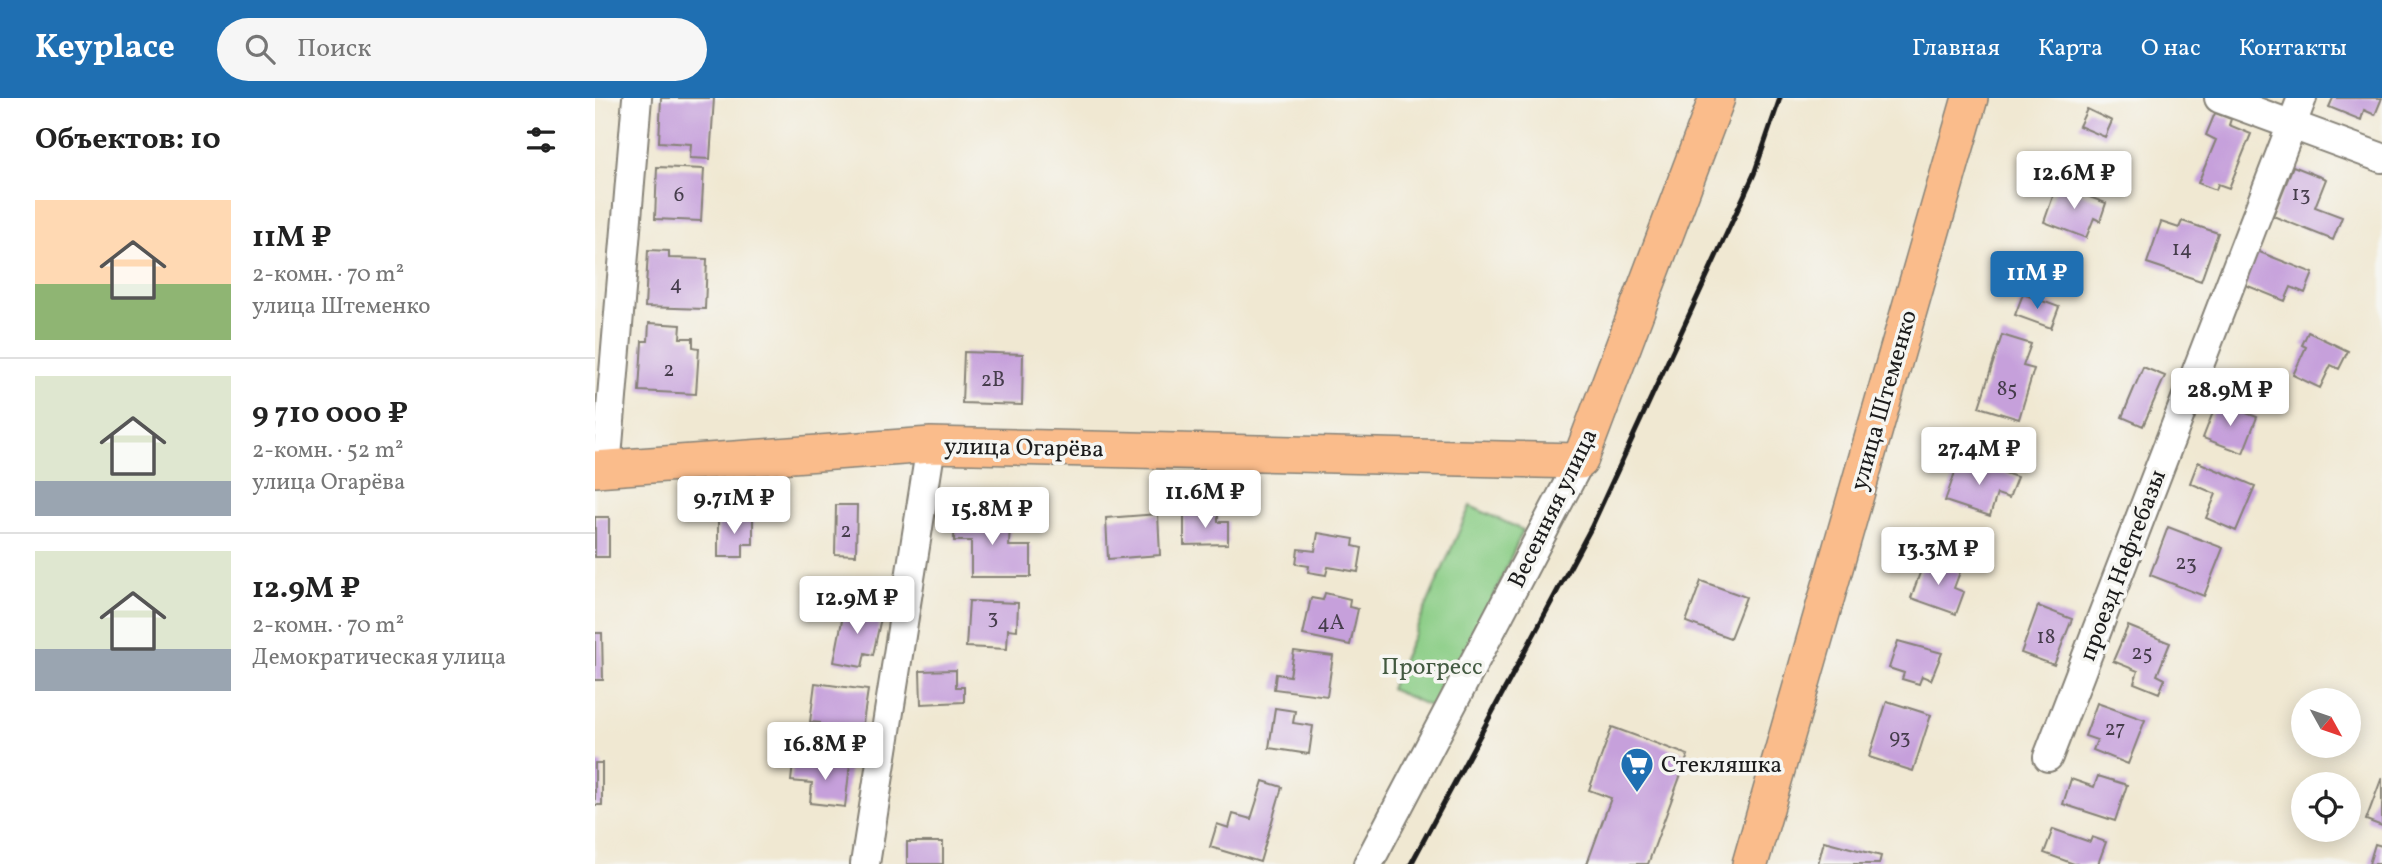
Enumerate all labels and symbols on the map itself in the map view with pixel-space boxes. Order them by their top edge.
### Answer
pin: 12.6M ₽ [2009,152,2139,211]
house number: 13 [2292,180,2310,209]
house number: 6 [674,181,684,210]
house number: 14 [2172,235,2192,264]
pin: 11M ₽ [1988,252,2086,311]
house number: 4 [670,270,682,299]
street label: улица Штеменко [1843,306,1927,495]
house number: 2 [663,356,675,385]
house number: 2В [981,366,1005,395]
pin: 28.9M ₽ [2165,368,2295,428]
house number: 85 [1997,375,2017,404]
street label: Весенняя улица [1500,423,1607,594]
pin: 27.4M ₽ [1914,428,2044,487]
street label: улица Огарёва [944,431,1104,467]
street label: проезд Нефтебазы [2072,465,2176,666]
pin: 11.6M ₽ [1140,470,1270,530]
pin: 9.71M ₽ [669,476,799,536]
pin: 15.8M ₽ [927,488,1057,547]
house number: 2 [840,517,852,546]
pin: 13.3M ₽ [1873,528,2003,587]
house number: 23 [2175,549,2197,578]
pin: 12.9M ₽ [792,576,922,636]
house number: 3 [988,603,998,632]
house number: 4А [1317,609,1345,638]
house number: 18 [2037,623,2055,652]
house number: 25 [2131,639,2153,668]
park label: Прогресс [1381,651,1483,685]
north arrow [2291,688,2361,758]
house number: 27 [2105,715,2125,744]
pin: 16.8M ₽ [760,722,890,782]
house number: 93 [1889,723,1911,752]
supermarket icon: Стекляшка [1618,745,1656,794]
place label: Стекляшка [1661,749,1782,783]

